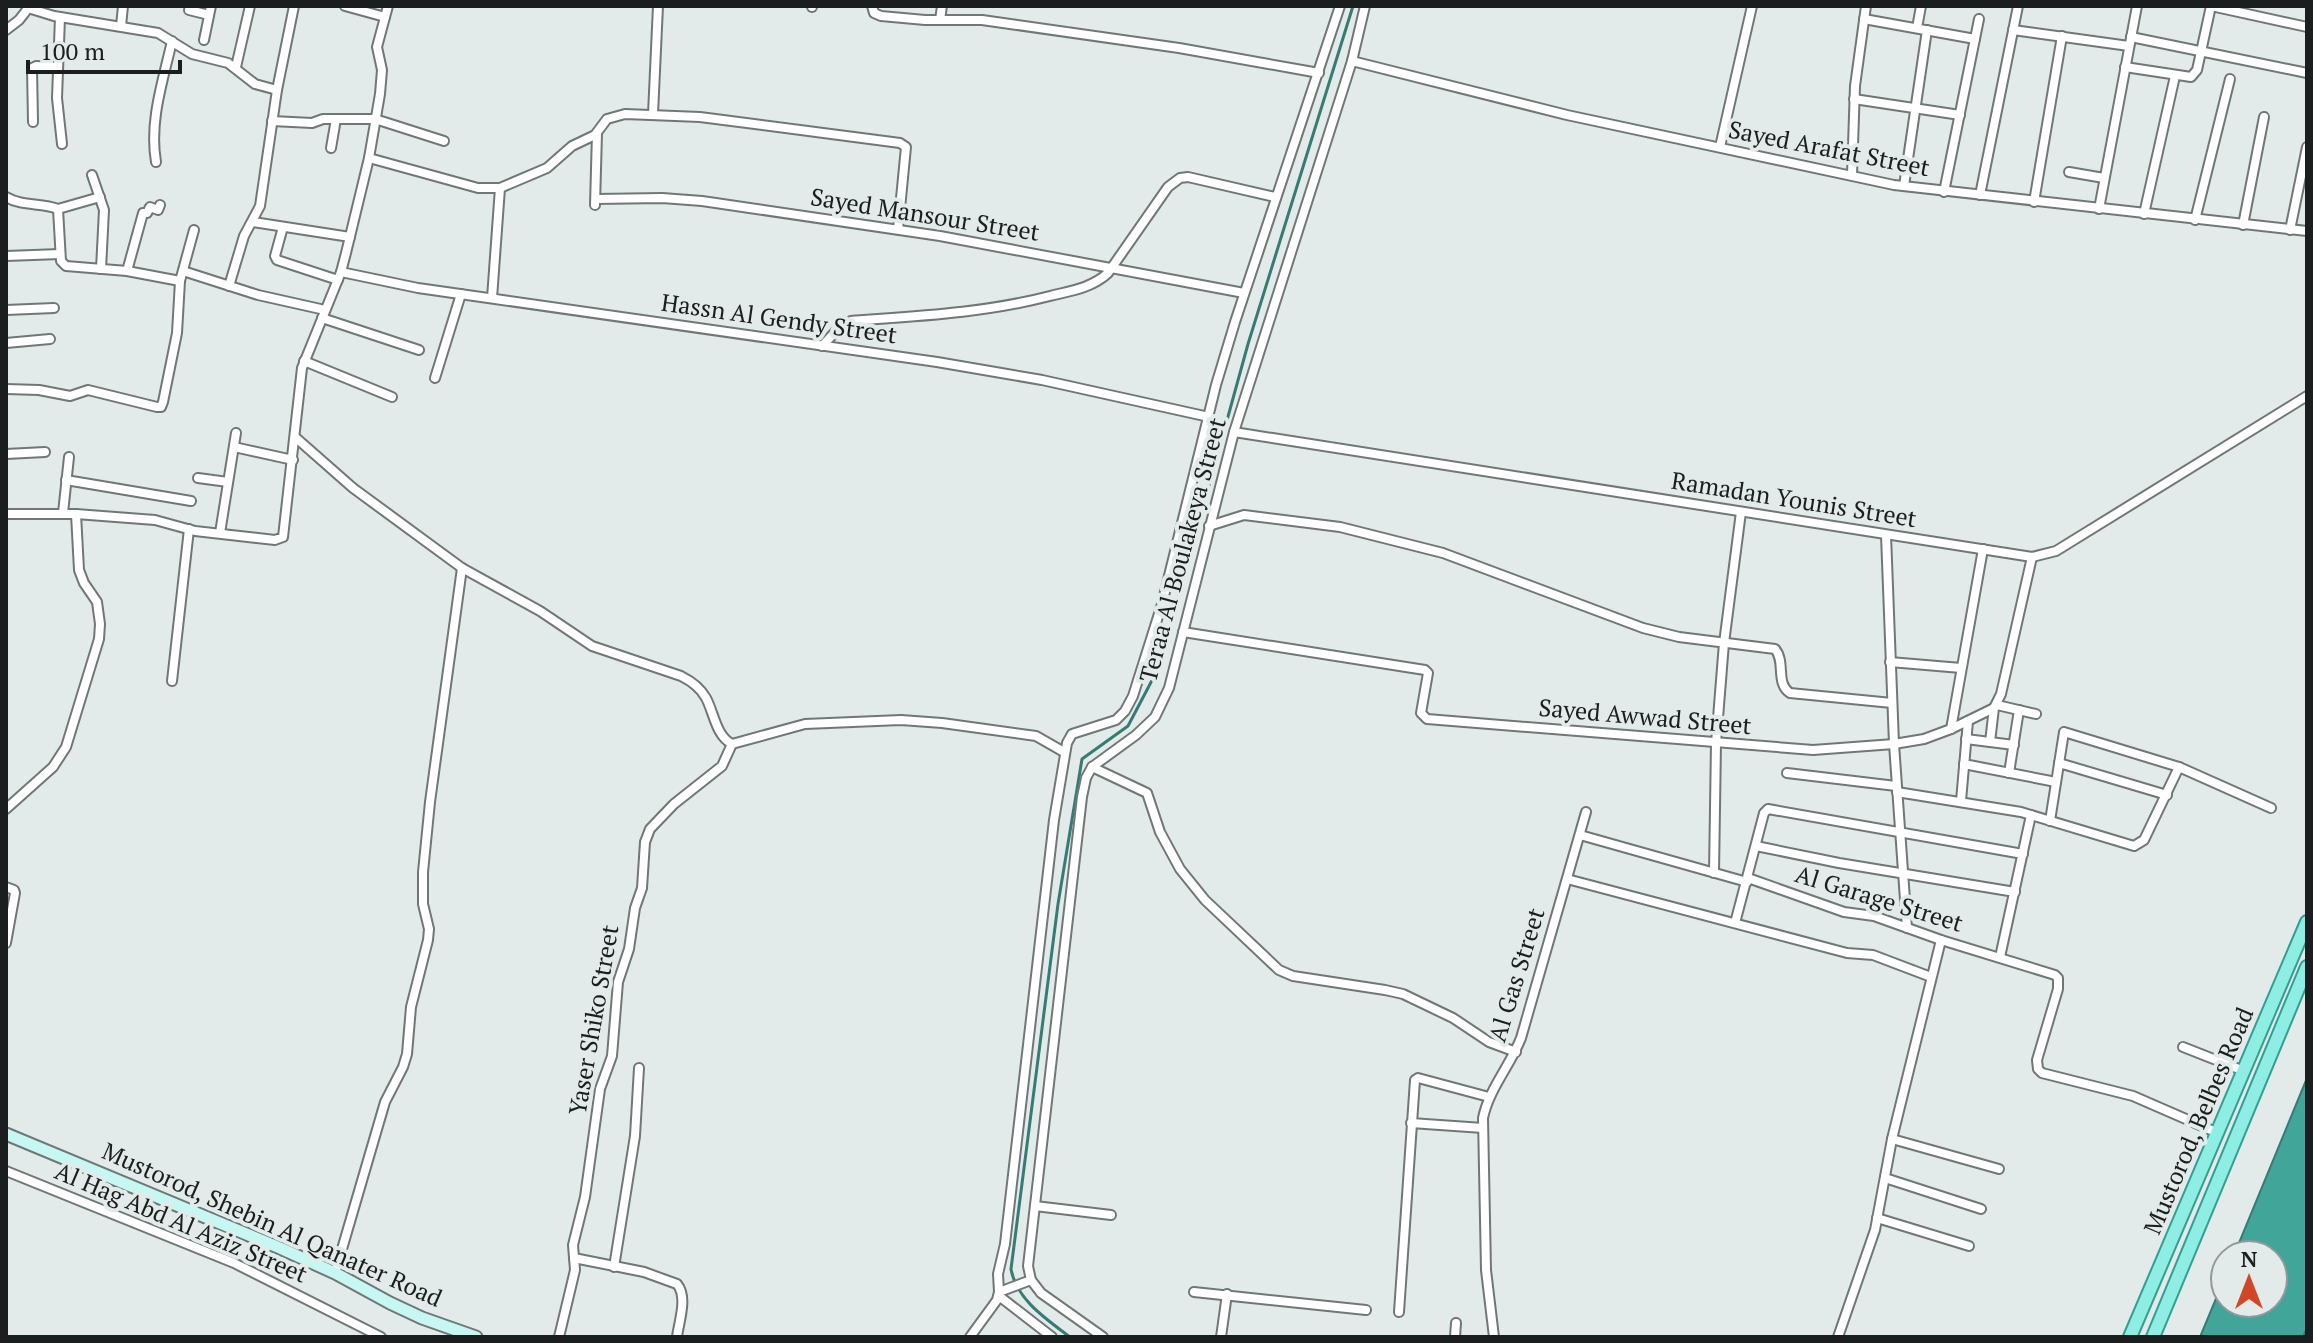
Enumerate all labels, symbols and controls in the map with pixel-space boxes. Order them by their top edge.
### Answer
scale bar [28,24,180,74]
text: 100 m [40,35,105,67]
street label: Sayed Arafat Street [1726,113,1933,183]
street label: Sayed Mansour Street [808,180,1042,248]
street label: Hassn Al Gendy Street [659,286,899,350]
street label: Teraa Al Boulakeya Street [1131,414,1233,686]
street label: Ramadan Younis Street [1669,464,1919,534]
street label: Sayed Awwad Street [1537,691,1753,741]
street label: Al Garage Street [1791,857,1967,939]
street label: Al Gas Street [1481,904,1552,1046]
street label: Yaser Shiko Street [561,922,626,1117]
street label: Mustorod, Belbes Road [2136,1002,2260,1239]
street label: Mustorod, Shebin Al Qanater Road [97,1134,447,1314]
street label: Al Hag Abd Al Aziz Street [50,1154,313,1290]
north arrow [2209,1239,2289,1319]
text: N [2241,1244,2258,1273]

